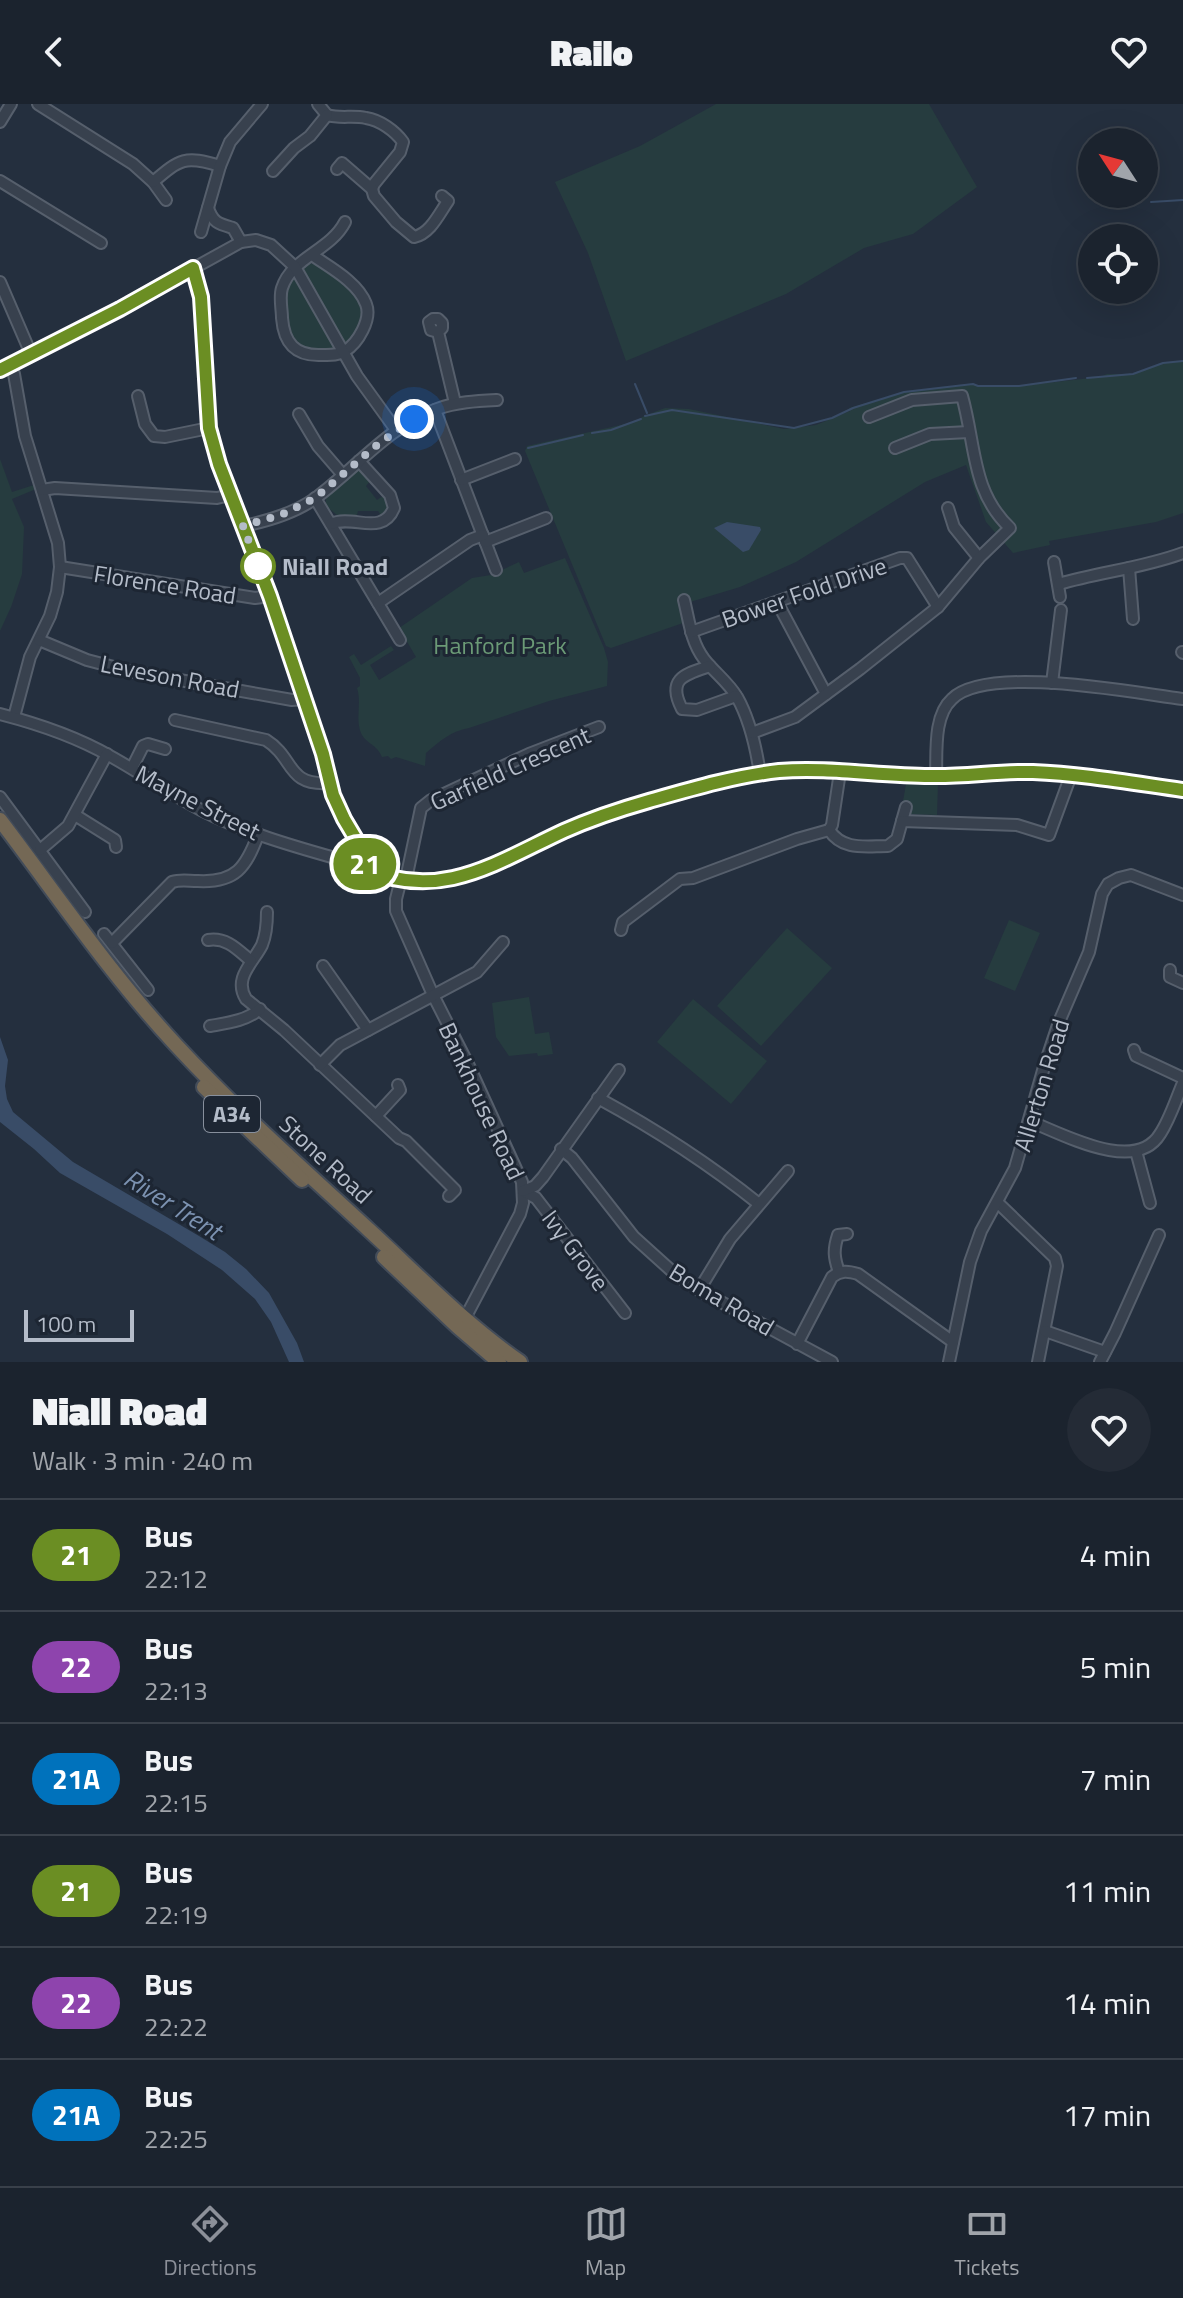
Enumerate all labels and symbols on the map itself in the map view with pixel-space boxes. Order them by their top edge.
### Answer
north arrow [1078,128,1158,208]
your location [394,399,434,439]
street label: Bower Fold Drive [717,547,891,637]
place label: Niall Road [282,548,388,584]
marker: Niall Road [241,549,275,583]
street label: Florence Road [91,555,239,613]
park label: Hanford Park [433,627,567,663]
street label: Leveson Road [97,645,243,707]
street label: Garfield Crescent [424,716,596,819]
street label: Mayne Street [129,755,267,849]
line badge: 21 [329,838,401,890]
street label: Allerton Road [1004,1014,1078,1156]
street label: Bankhouse Road [430,1016,534,1186]
road number: A34 [204,1096,260,1132]
street label: Stone Road [271,1106,381,1212]
water label: River Trent [117,1159,232,1251]
street label: Ivy Grove [534,1202,618,1298]
street label: Boma Road [663,1253,781,1345]
scale bar [24,1306,134,1342]

